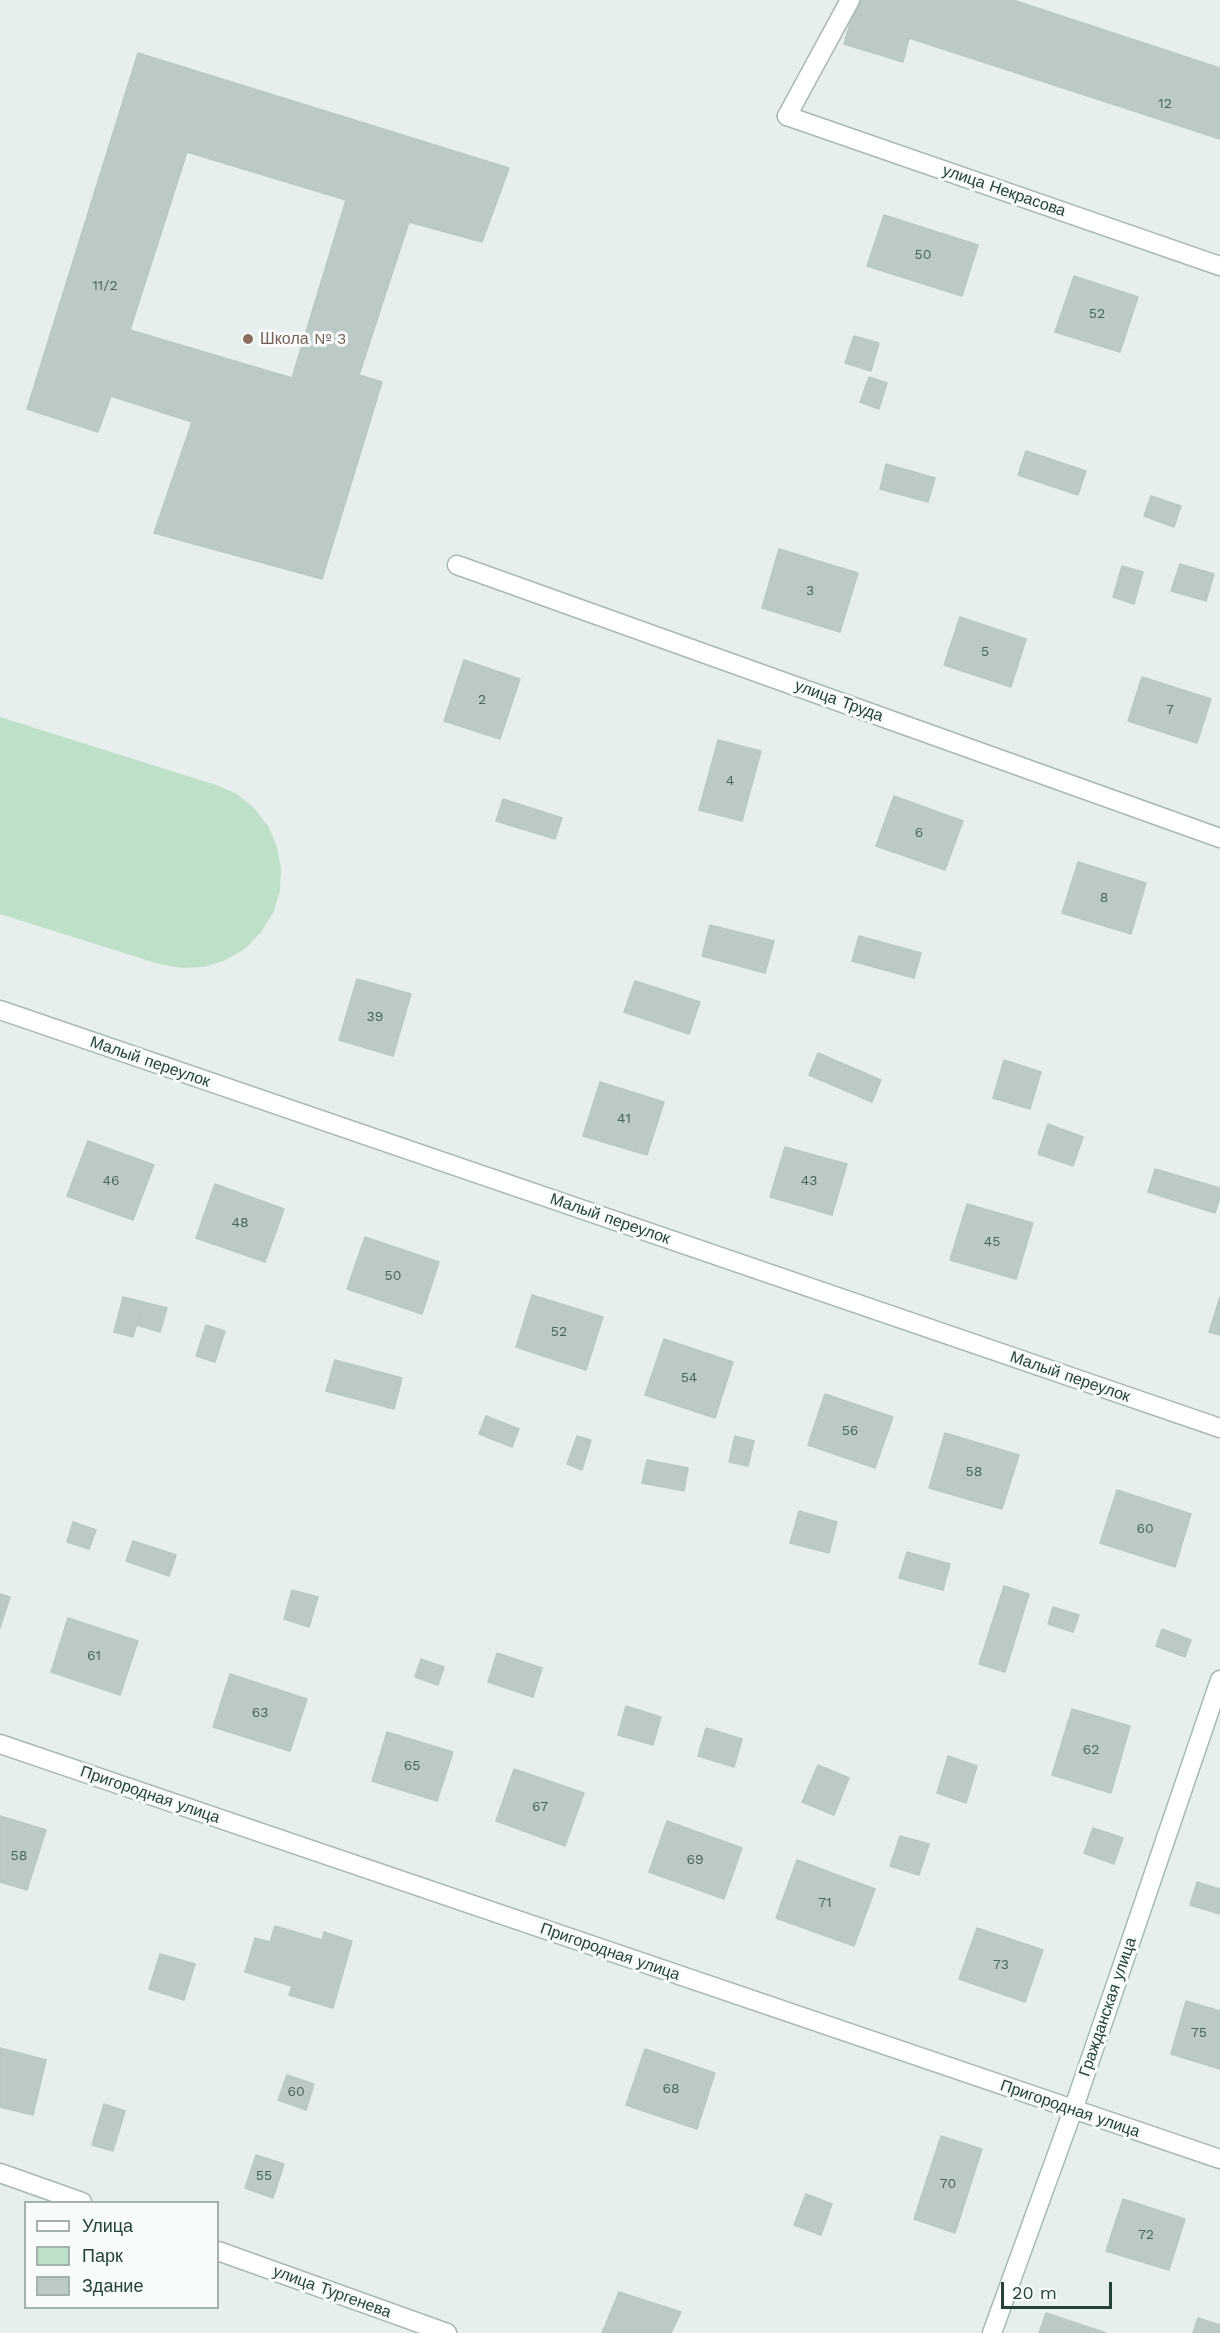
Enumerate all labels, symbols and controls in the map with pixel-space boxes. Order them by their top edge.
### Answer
house number: 12 [1158,96,1172,112]
street label: улица Некрасова [940,161,1068,221]
house number: 50 [915,247,931,263]
house number: 11/2 [92,278,118,294]
house number: 52 [1089,306,1105,322]
place label: Школа № 3 [260,329,346,349]
marker: Школа № 3 [241,332,255,346]
house number: 3 [806,583,814,599]
house number: 5 [981,644,989,660]
street label: улица Труда [792,676,886,726]
house number: 2 [478,692,486,708]
house number: 7 [1166,702,1174,718]
house number: 4 [726,773,734,789]
house number: 6 [915,825,923,841]
house number: 8 [1100,890,1108,906]
house number: 39 [367,1009,383,1025]
street label: Малый переулок [87,1032,213,1092]
house number: 41 [617,1111,631,1127]
house number: 46 [102,1173,120,1189]
house number: 43 [801,1173,817,1189]
street label: Малый переулок [547,1189,673,1249]
house number: 48 [231,1215,249,1231]
house number: 45 [984,1234,1000,1250]
house number: 50 [385,1268,401,1284]
house number: 52 [551,1324,567,1340]
street label: Малый переулок [1007,1347,1133,1407]
house number: 54 [681,1370,697,1386]
house number: 56 [842,1423,858,1439]
house number: 58 [966,1464,982,1480]
house number: 60 [1136,1521,1154,1537]
house number: 61 [87,1648,101,1664]
house number: 63 [252,1705,268,1721]
house number: 62 [1083,1742,1099,1758]
house number: 65 [404,1758,420,1774]
street label: Пригородная улица [78,1762,222,1828]
house number: 67 [532,1799,548,1815]
house number: 58 [11,1848,27,1864]
house number: 69 [686,1852,704,1868]
house number: 71 [818,1895,832,1911]
street label: Пригородная улица [538,1919,682,1985]
street label: Гражданская улица [1075,1935,1141,2079]
house number: 73 [993,1957,1009,1973]
house number: 75 [1191,2025,1207,2041]
street label: Пригородная улица [998,2076,1142,2142]
house number: 68 [662,2081,680,2097]
house number: 60 [287,2084,305,2100]
house number: 55 [256,2168,272,2184]
house number: 70 [940,2176,956,2192]
legend [24,2201,219,2309]
text: Улица [82,2215,133,2236]
house number: 72 [1138,2227,1154,2243]
text: Парк [82,2245,123,2266]
street label: улица Тургенева [270,2262,394,2322]
scale bar [1004,2270,1115,2308]
text: Здание [82,2275,143,2296]
text: 20 m [1012,2282,1057,2303]

